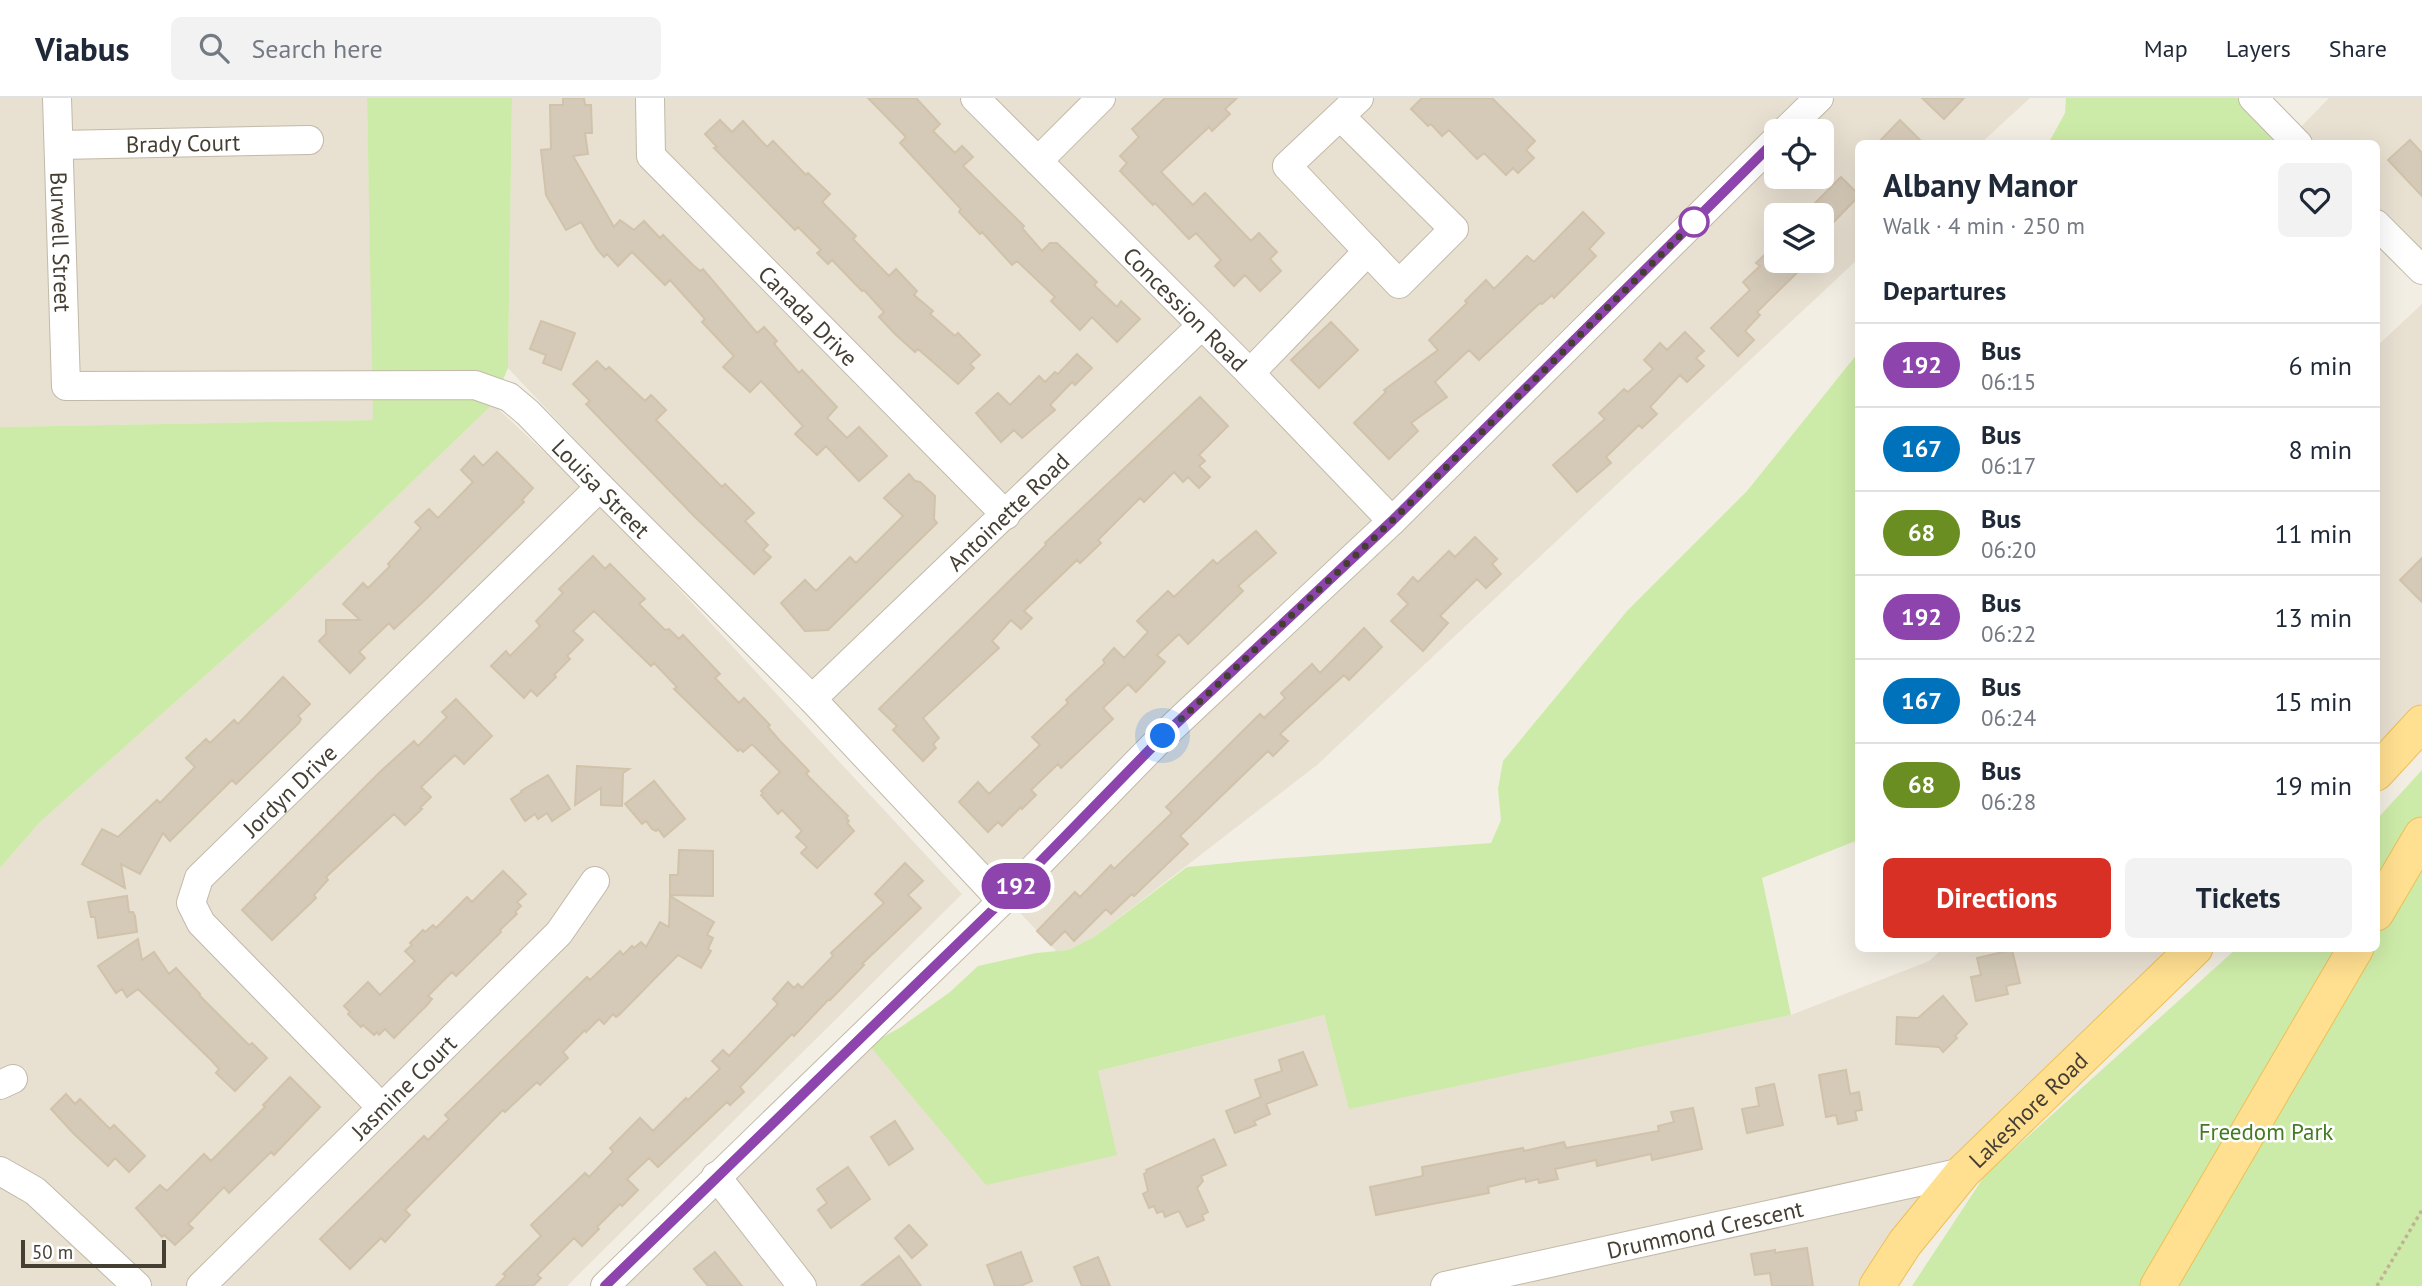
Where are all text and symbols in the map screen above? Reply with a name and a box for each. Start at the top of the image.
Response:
search box [171,17,661,80]
text: Viabus [35,27,129,70]
icon: search [195,29,233,67]
text: Search here [251,32,383,65]
text: Map [2144,33,2188,64]
text: Layers [2226,33,2291,64]
text: Share [2329,33,2387,64]
map controls [1764,119,1834,273]
button: locate [1764,119,1834,189]
street label: Brady Court [125,127,241,158]
text: Albany Manor [1883,163,2078,206]
button: heart [2278,163,2352,237]
street label: Burwell Street [45,171,78,313]
button: layers [1764,203,1834,273]
unlabelled marker [1679,207,1709,237]
text: Walk · 4 min · 250 m [1883,211,2085,240]
street label: Concession Road [1117,240,1254,377]
street label: Canada Drive [753,259,864,372]
text: Departures [1883,274,2006,307]
text: Bus [1981,334,2021,367]
text: 192 [1901,349,1942,380]
text: 6 min [2289,349,2352,382]
text: 06:15 [1981,367,2036,396]
text: Bus [1981,418,2021,451]
street label: Louisa Street [546,432,657,544]
text: 167 [1901,433,1942,464]
text: 8 min [2289,433,2352,466]
street label: Antoinette Road [940,446,1075,577]
text: 06:17 [1981,451,2036,480]
text: Bus [1981,502,2021,535]
text: 68 [1908,517,1935,548]
text: 11 min [2274,517,2352,550]
text: 06:20 [1981,535,2036,564]
text: Bus [1981,586,2021,619]
text: 192 [1901,601,1942,632]
text: 13 min [2274,601,2352,634]
text: 06:22 [1981,619,2036,648]
text: Bus [1981,670,2021,703]
text: 167 [1901,685,1942,716]
text: 15 min [2274,685,2352,718]
text: 06:24 [1981,703,2036,732]
your location [1145,718,1180,753]
street label: Jordyn Drive [235,738,342,843]
text: Bus [1981,754,2021,787]
text: 68 [1908,769,1935,800]
text: 19 min [2274,769,2352,802]
text: 06:28 [1981,787,2036,816]
button: Directions [1883,858,2111,938]
button: Tickets [2125,858,2352,938]
line badge: 192 [976,863,1056,909]
text: 192 [996,870,1036,901]
street label: Jasmine Court [344,1028,462,1146]
street label: Lakeshore Road [1962,1045,2093,1173]
park label: Freedom Park [2199,1117,2333,1146]
street label: Drummond Crescent [1604,1193,1806,1264]
scale bar [21,1237,166,1269]
text: 50 m [32,1240,73,1264]

